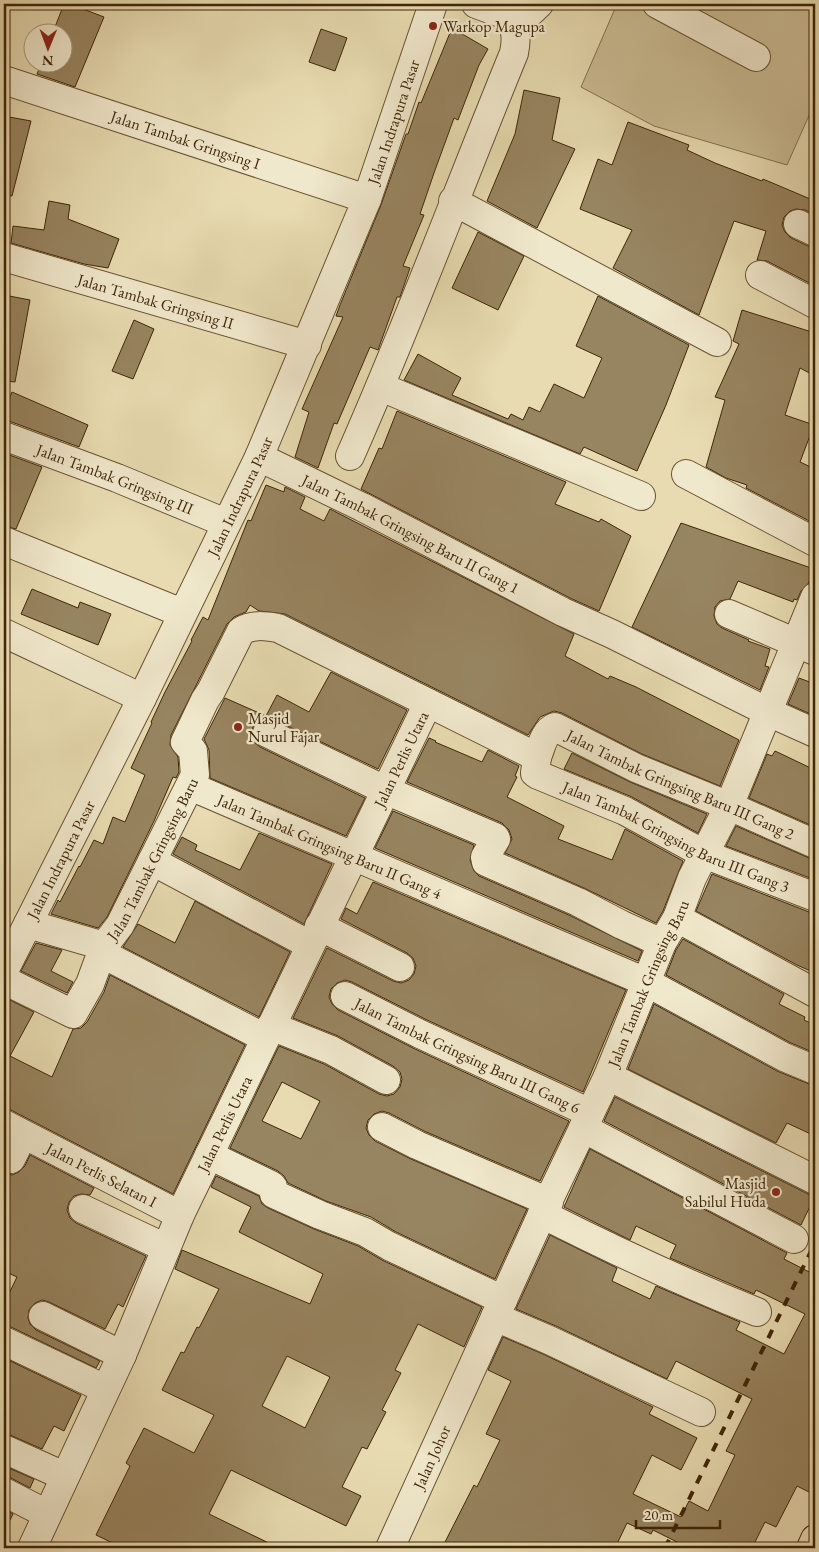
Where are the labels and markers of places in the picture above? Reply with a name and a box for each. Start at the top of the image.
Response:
place label: Warkop Magupa [443,16,546,37]
marker: Warkop Magupa [427,20,439,32]
place label: Masjid Nurul Fajar [248,708,320,747]
marker: Masjid Nurul Fajar [232,721,244,733]
place label: Masjid Sabilul Huda [685,1173,767,1212]
marker: Masjid Sabilul Huda [770,1186,782,1198]

